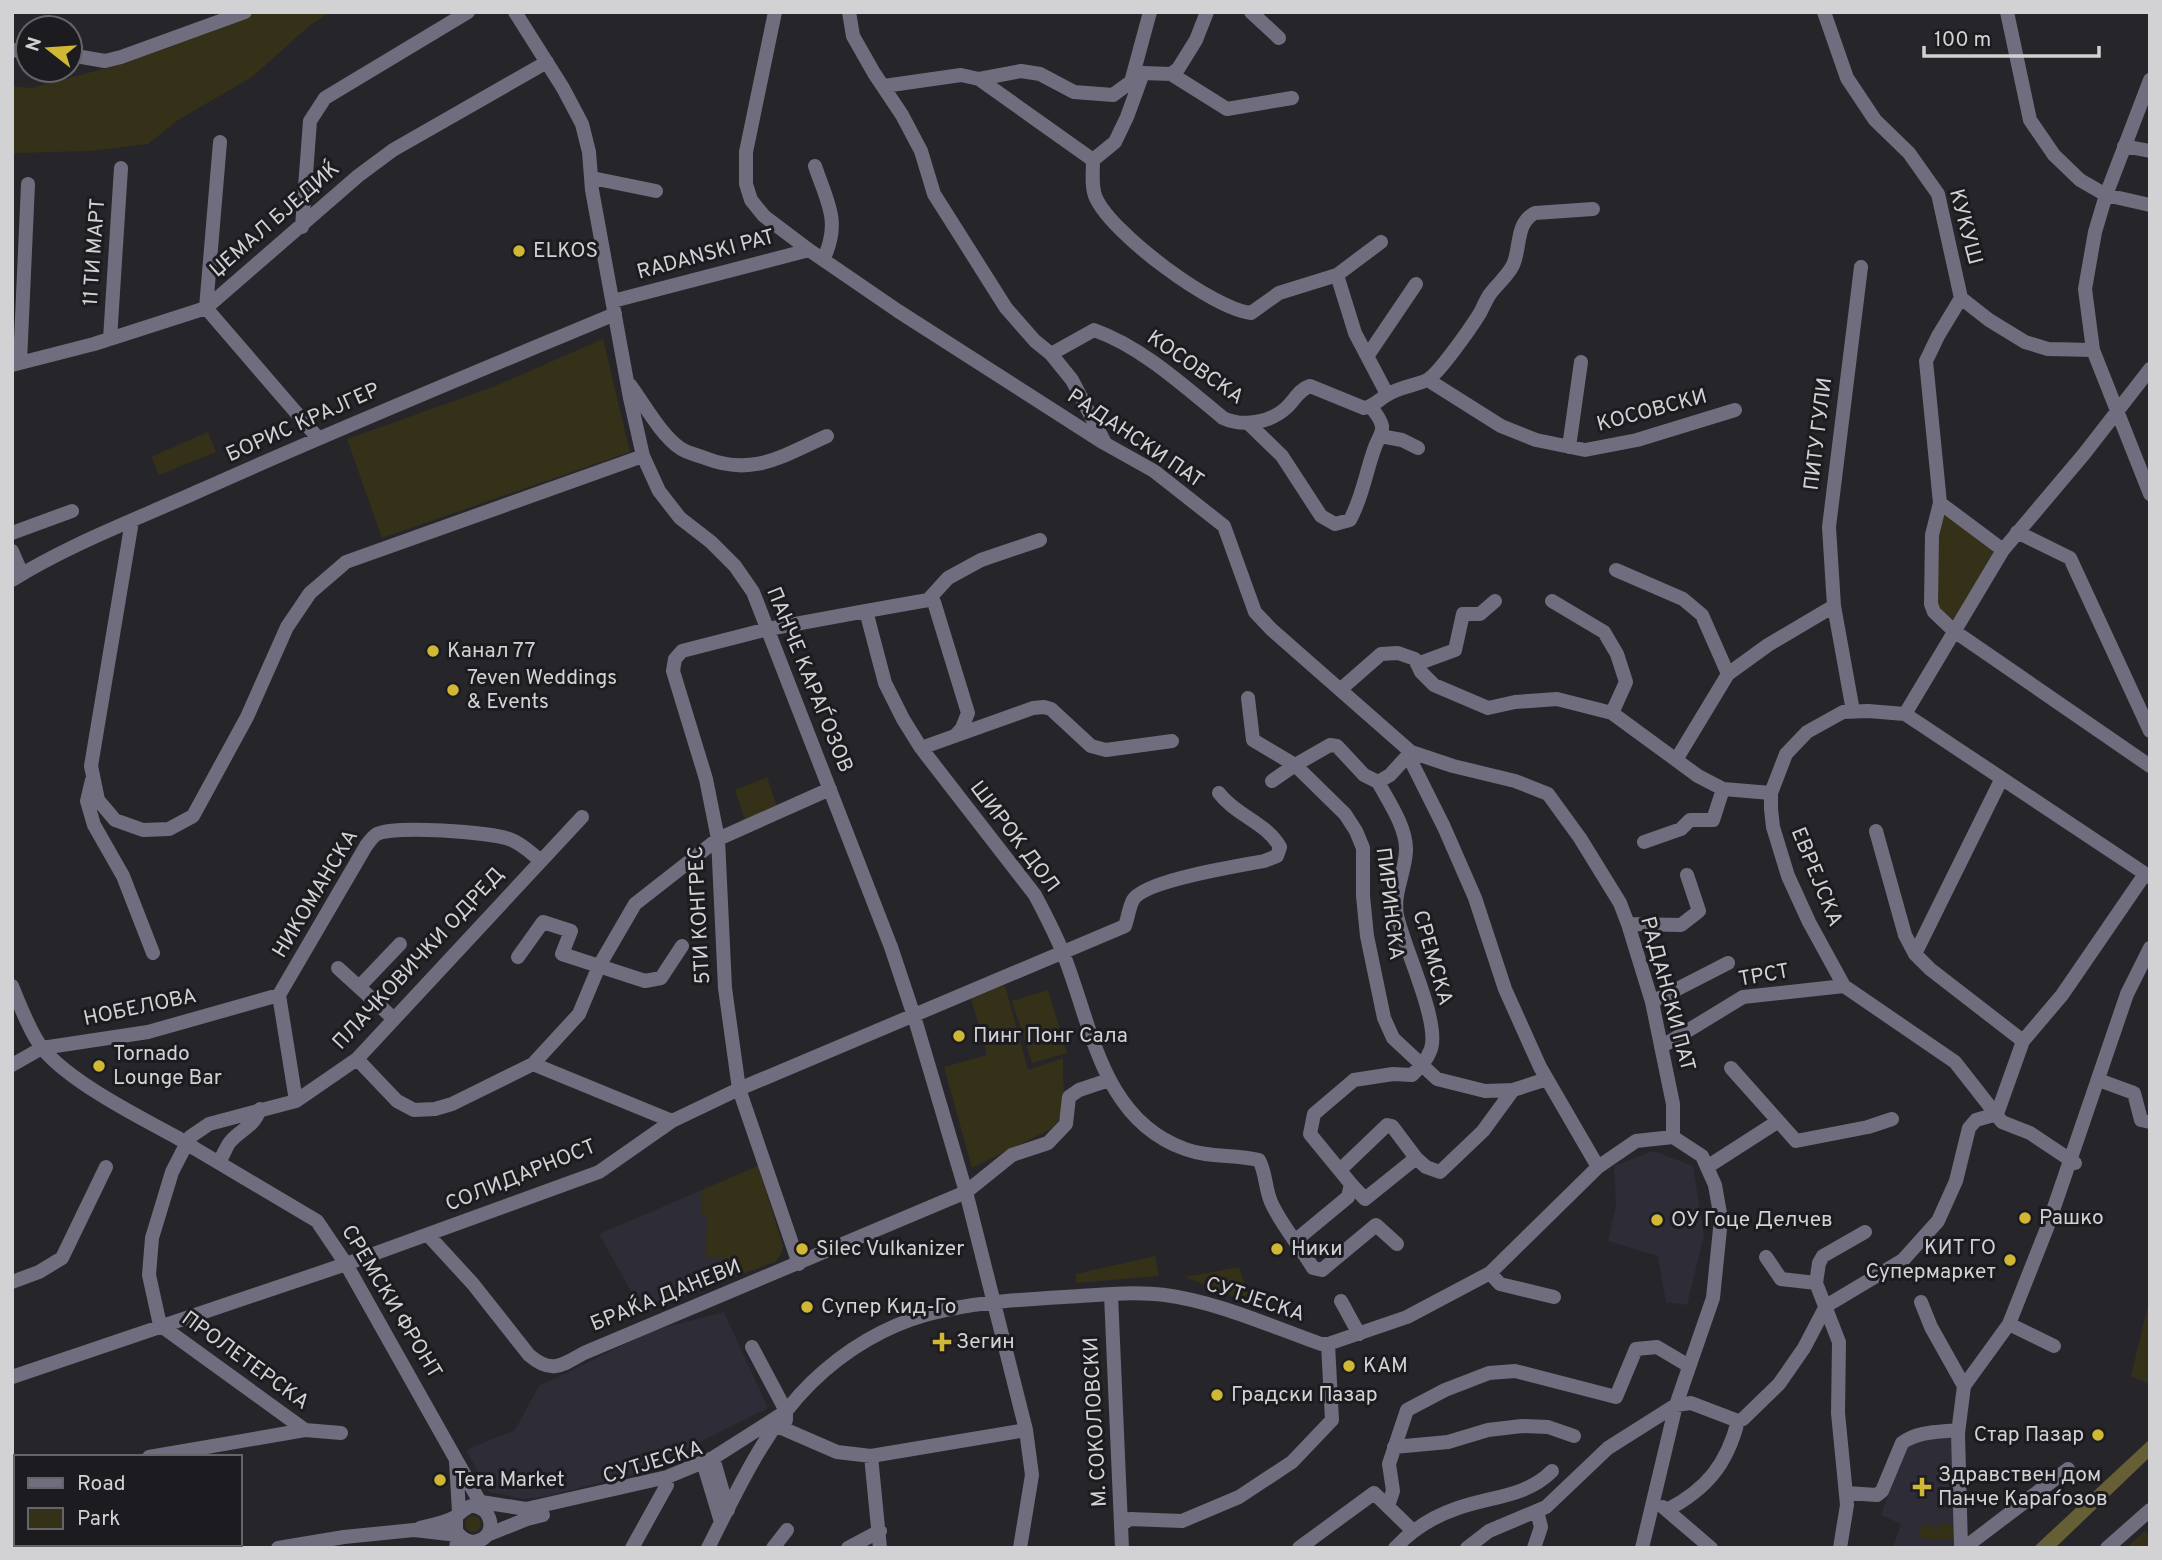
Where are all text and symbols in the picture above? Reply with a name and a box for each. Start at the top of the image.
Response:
north arrow [14,14,84,84]
scale bar [1924,14,2099,58]
text: 100 m [1934,27,1991,54]
text: N [21,35,48,55]
street label: ЏЕМАЛ БЈЕДИЌ [204,155,346,284]
street label: КУКУШ [1942,186,1988,268]
street label: 11 ТИ МАРТ [78,197,112,307]
street label: RADANSKI PAT [634,224,778,286]
place label: ELKOS [533,238,598,265]
marker: ELKOS [511,243,527,259]
street label: КОСОВСКА [1141,325,1249,411]
street label: ПИТУ ГУЛИ [1799,376,1839,492]
street label: БОРИС КРАЈГЕР [222,377,384,469]
street label: РАДАНСКИ ПАТ [1061,383,1209,495]
street label: КОСОВСКИ [1594,383,1710,439]
street label: ПАНЧЕ КАРАЃОЗОВ [759,583,860,777]
place label: Канал 77 [447,638,535,665]
marker: Канал 77 [425,643,441,659]
place label: 7even Weddings & Events [467,665,617,716]
marker: 7even Weddings & Events [445,682,461,698]
street label: ШИРОК ДОЛ [963,776,1065,898]
street label: ЕВРЕЈСКА [1784,823,1848,931]
street label: НИКОМАНСКА [267,825,365,963]
street label: 5ТИ КОНГРЕС [683,845,717,985]
street label: ПИРИНСКА [1369,846,1409,962]
street label: ПЛАЧКОВИЧКИ ОДРЕД [327,862,511,1056]
street label: СРЕМСКА [1406,907,1458,1009]
street label: РАДАНСКИ ПАТ [1633,914,1701,1074]
street label: ТРСТ [1736,958,1792,994]
street label: НОБЕЛОВА [81,983,199,1033]
place label: Пинг Понг Сала [973,1023,1128,1050]
marker: Пинг Понг Сала [951,1028,967,1044]
place label: Tornado Lounge Bar [113,1041,222,1092]
marker: Tornado Lounge Bar [91,1058,107,1074]
street label: СОЛИДАРНОСТ [442,1134,600,1218]
place label: Рашко [2039,1205,2104,1232]
place label: ОУ Гоце Делчев [1671,1207,1833,1234]
marker: Рашко [2017,1210,2033,1226]
marker: ОУ Гоце Делчев [1649,1212,1665,1228]
street label: СРЕМСКИ ФРОНТ [334,1220,448,1384]
place label: КИТ ГО Супермаркет [1865,1235,1996,1286]
place label: Silec Vulkanizer [816,1236,965,1263]
place label: Ники [1291,1236,1343,1263]
marker: Silec Vulkanizer [794,1241,810,1257]
marker: Ники [1269,1241,1285,1257]
marker: КИТ ГО Супермаркет [2002,1252,2018,1268]
street label: БРАЌА ДАНЕВИ [586,1253,745,1339]
street label: СУТЈЕСКА [1202,1271,1308,1329]
place label: Супер Кид-Го [821,1294,956,1321]
marker: Супер Кид-Го [799,1299,815,1315]
street label: ПРОЛЕТЕРСКА [176,1306,314,1416]
place label: Зегин [956,1329,1015,1356]
marker: Зегин [934,1334,950,1350]
street label: М. СОКОЛОВСКИ [1078,1336,1114,1508]
place label: КАМ [1363,1353,1408,1380]
marker: КАМ [1341,1358,1357,1374]
place label: Градски Пазар [1231,1382,1378,1409]
marker: Градски Пазар [1209,1387,1225,1403]
place label: Стар Пазар [1974,1422,2084,1449]
marker: Стар Пазар [2090,1427,2106,1443]
street label: СУТЈЕСКА [600,1435,706,1491]
legend [14,1455,242,1546]
place label: Здравствен дом Панче Караѓозов [1938,1462,2108,1513]
place label: Tera Market [454,1467,565,1494]
text: Road [77,1471,126,1498]
marker: Tera Market [432,1472,448,1488]
marker: Здравствен дом Панче Караѓозов [1912,1477,1932,1497]
text: Park [77,1506,120,1533]

